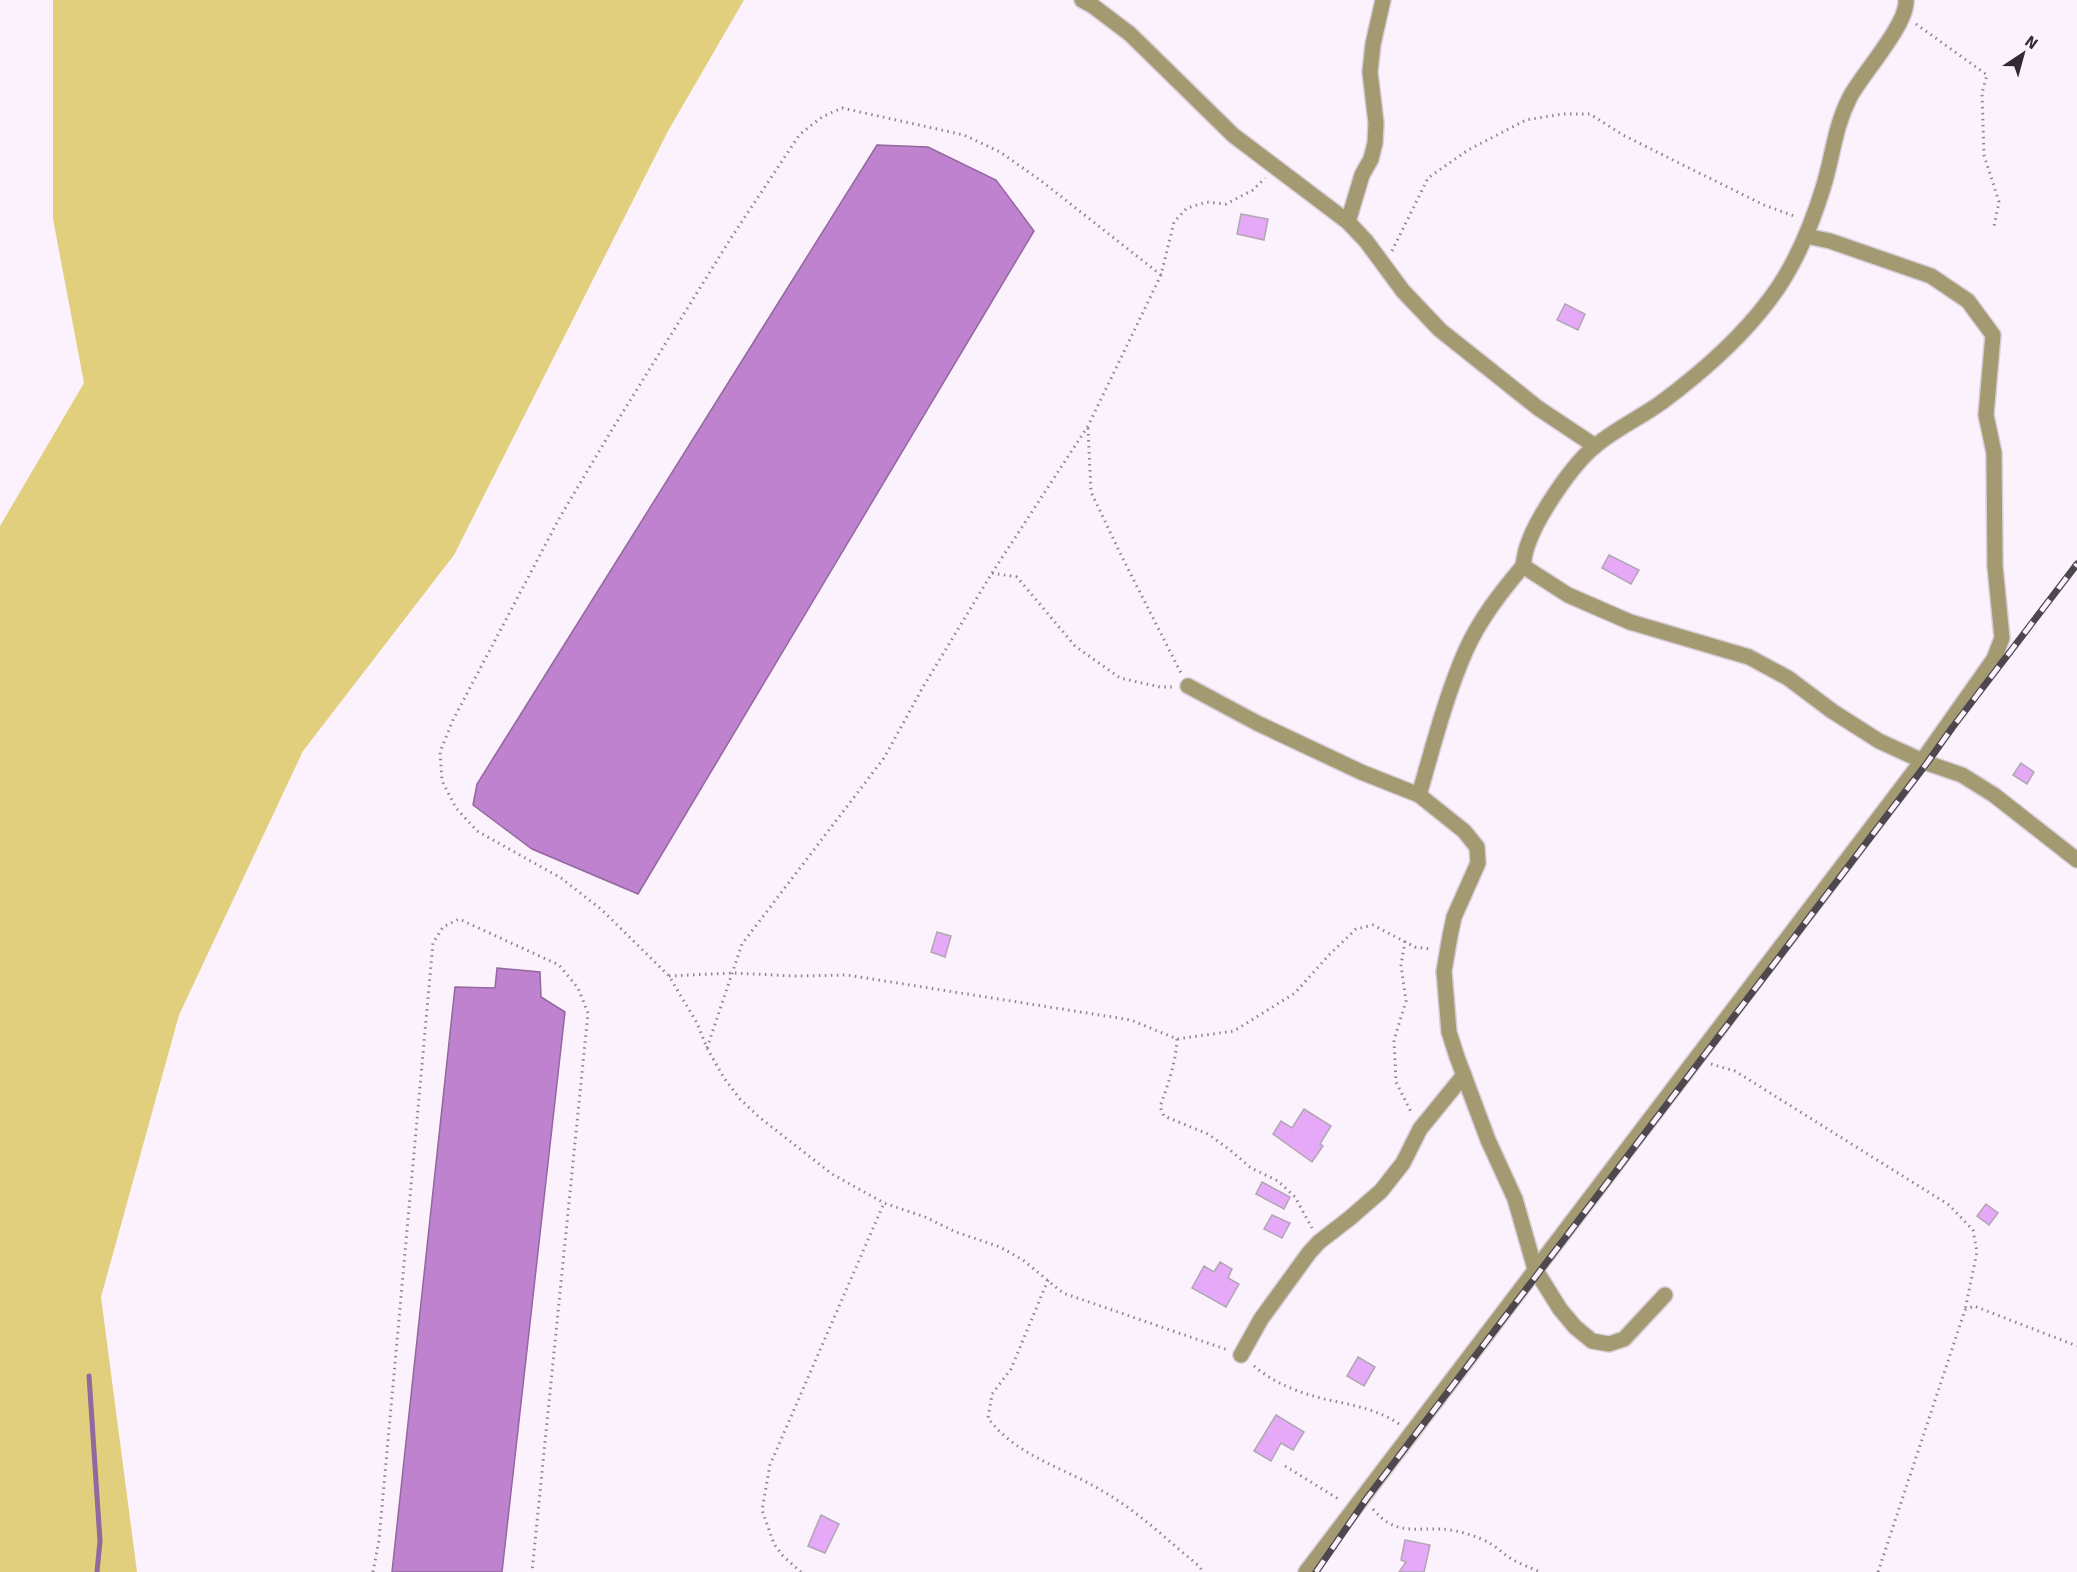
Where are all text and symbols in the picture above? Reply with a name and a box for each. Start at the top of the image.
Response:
north arrow [1993,24,2053,84]
text: N [2021,31,2042,54]

